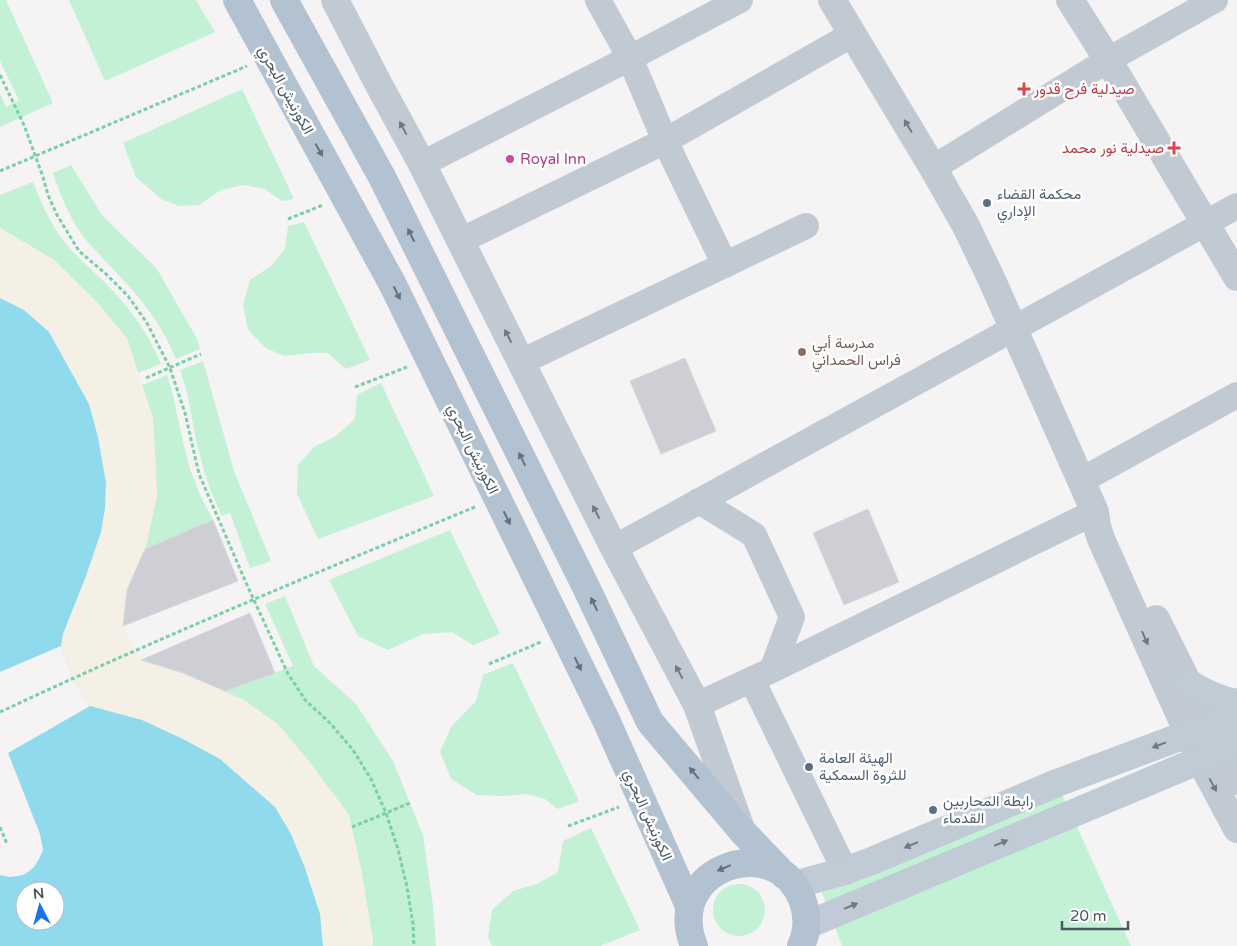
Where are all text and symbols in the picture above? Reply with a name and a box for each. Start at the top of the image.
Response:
street label: الكورنيش البحري [251,43,318,139]
place label: صيدلية فرح قدور [1033,80,1135,100]
marker: صيدلية فرح قدور [1018,83,1030,95]
one-way arrow [904,120,913,133]
one-way arrow [398,121,407,135]
place label: صيدلية نور محمد [1062,139,1164,157]
marker: صيدلية نور محمد [1168,142,1180,154]
one-way arrow [315,143,323,158]
place label: Royal Inn [520,150,586,168]
marker: Royal Inn [504,153,516,165]
place label: محكمة القضاء الإداري [997,185,1081,224]
marker: محكمة القضاء الإداري [981,197,993,209]
one-way arrow [406,228,414,242]
one-way arrow [393,286,401,300]
one-way arrow [504,328,512,343]
place label: مدرسة أبي فراس الحمداني [812,334,901,373]
marker: مدرسة أبي فراس الحمداني [796,346,808,358]
street label: الكورنيش البحري [440,401,503,499]
one-way arrow [518,452,526,466]
one-way arrow [592,505,600,519]
one-way arrow [503,511,511,525]
one-way arrow [590,597,598,611]
one-way arrow [1141,631,1149,645]
one-way arrow [574,657,582,671]
one-way arrow [675,664,683,679]
one-way arrow [1152,742,1167,749]
place label: الهيئة العامة للثروة السمكية [819,749,907,784]
marker: الهيئة العامة للثروة السمكية [803,761,815,773]
street label: الكورنيش البحري [616,767,676,865]
one-way arrow [688,767,699,780]
one-way arrow [1209,778,1218,792]
place label: رابطة المحاربين القدماء [943,792,1033,827]
marker: رابطة المحاربين القدماء [927,804,939,816]
one-way arrow [994,839,1009,847]
one-way arrow [904,841,918,849]
one-way arrow [717,865,731,873]
north arrow [15,881,65,931]
text: N [32,885,45,903]
scale bar [1062,898,1128,930]
one-way arrow [844,902,859,910]
text: 20 m [1070,907,1107,925]

